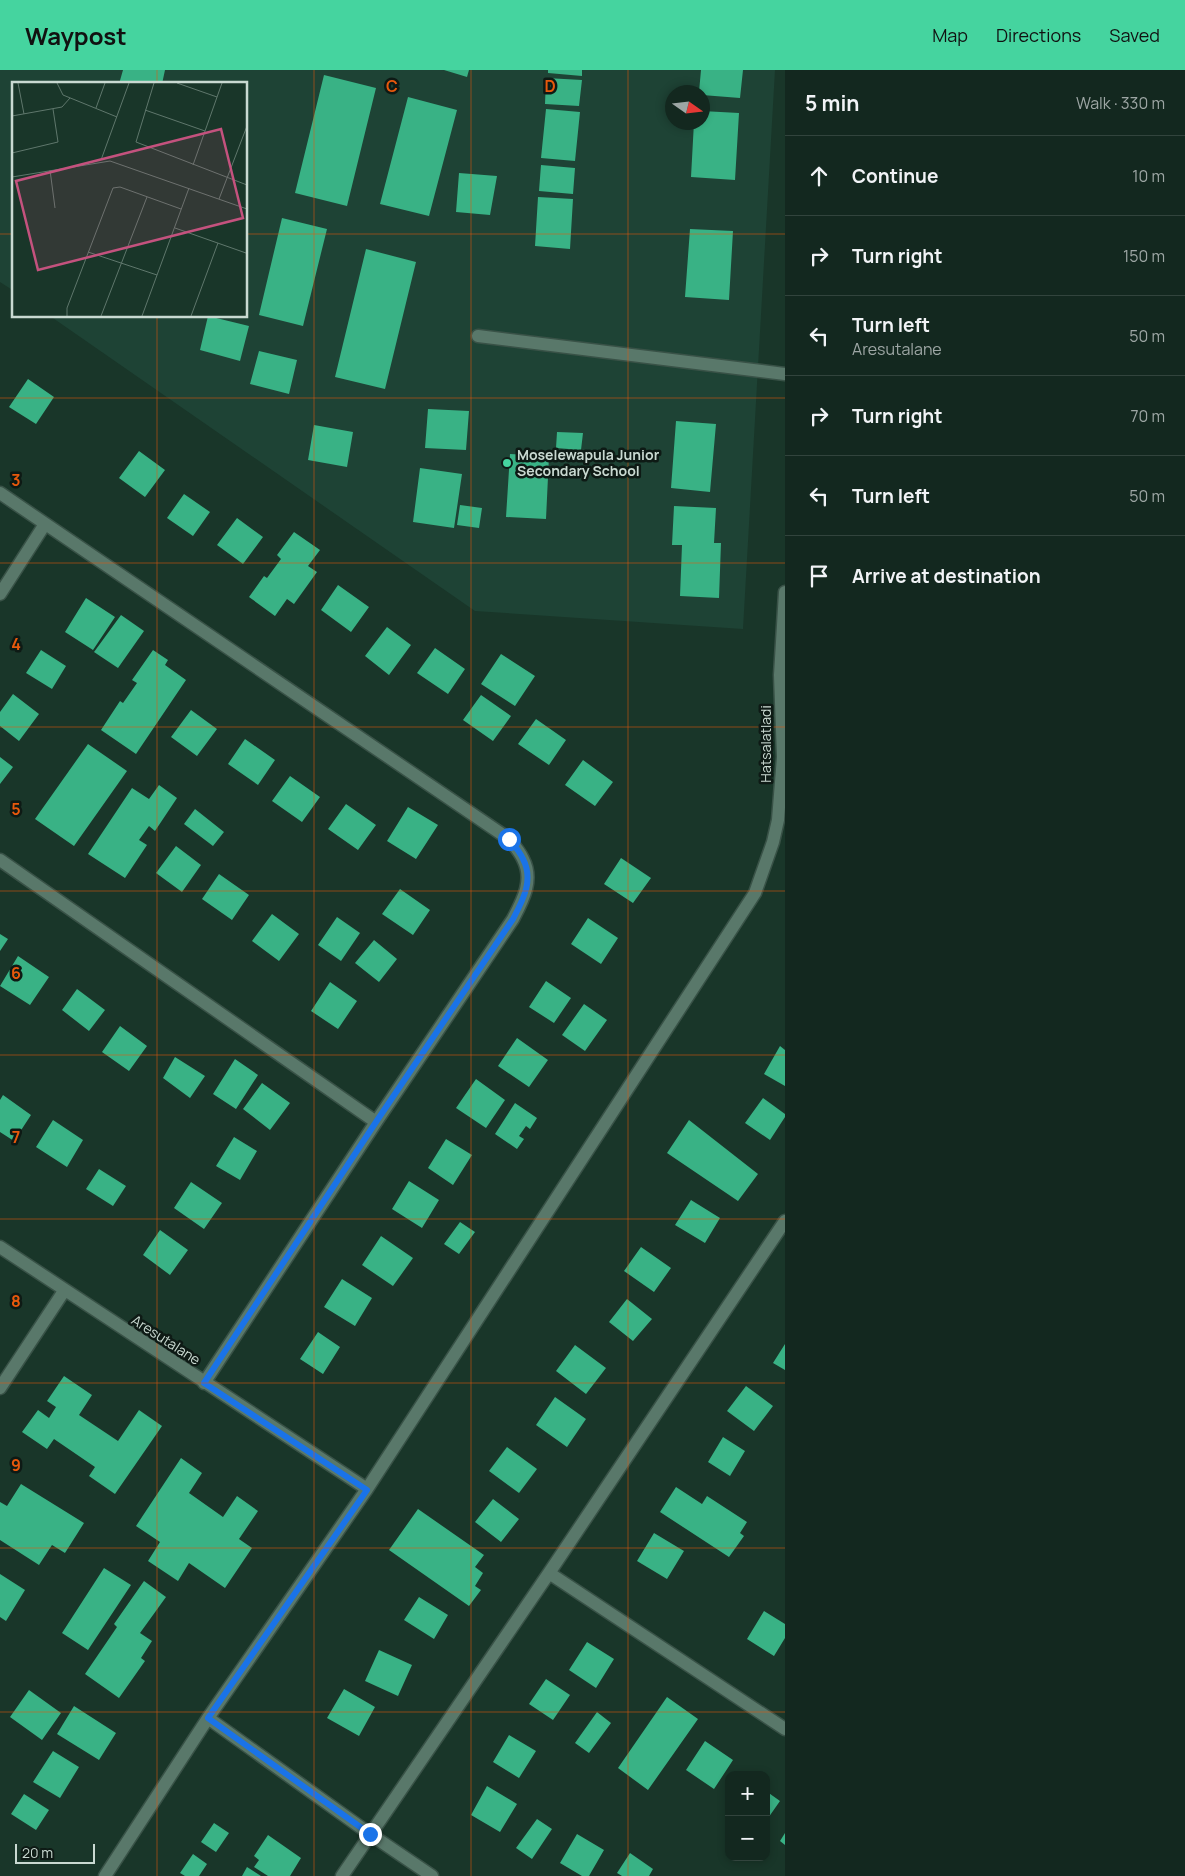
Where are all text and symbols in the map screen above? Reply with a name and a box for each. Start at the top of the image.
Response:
text: Waypost [25,19,127,52]
text: Map [932,23,968,47]
text: Directions [996,23,1081,47]
text: Saved [1109,23,1160,47]
text: C [386,75,398,97]
text: D [544,75,556,97]
inset map [12,82,248,318]
north arrow [665,85,710,130]
text: 5 min [805,89,859,117]
text: Walk · 330 m [1076,92,1165,114]
icon: ahead [805,162,833,190]
text: Continue [852,163,938,189]
text: 10 m [1132,165,1165,187]
icon: right [805,242,833,270]
text: Turn right [852,243,942,269]
text: 150 m [1123,245,1165,267]
text: Turn left [852,312,930,338]
icon: left [805,322,833,350]
text: 50 m [1129,325,1165,347]
text: Aresutalane [852,338,942,360]
icon: right [805,402,833,430]
text: Turn right [852,403,942,429]
text: 70 m [1130,405,1165,427]
place label: Moselewapula Junior Secondary School [517,445,660,480]
marker: Moselewapula Junior Secondary School [501,457,513,469]
text: 3 [11,469,21,491]
icon: left [805,482,833,510]
text: Turn left [852,483,930,509]
text: 50 m [1129,485,1165,507]
icon: arrive [805,562,833,590]
text: Arrive at destination [852,563,1041,589]
text: 4 [11,633,21,655]
street label: Hatsalatladi [756,705,775,783]
text: 5 [11,798,21,820]
route start [498,828,521,851]
text: 6 [11,962,21,984]
text: 7 [12,1126,20,1148]
text: 8 [11,1290,21,1312]
street label: Aresutalane [128,1310,204,1369]
text: 9 [11,1454,21,1476]
map controls [725,1771,770,1861]
button: + [725,1771,770,1816]
button: − [725,1816,770,1861]
route end [359,1823,382,1846]
scale bar [15,1841,95,1864]
text: 20 m [22,1843,53,1862]

